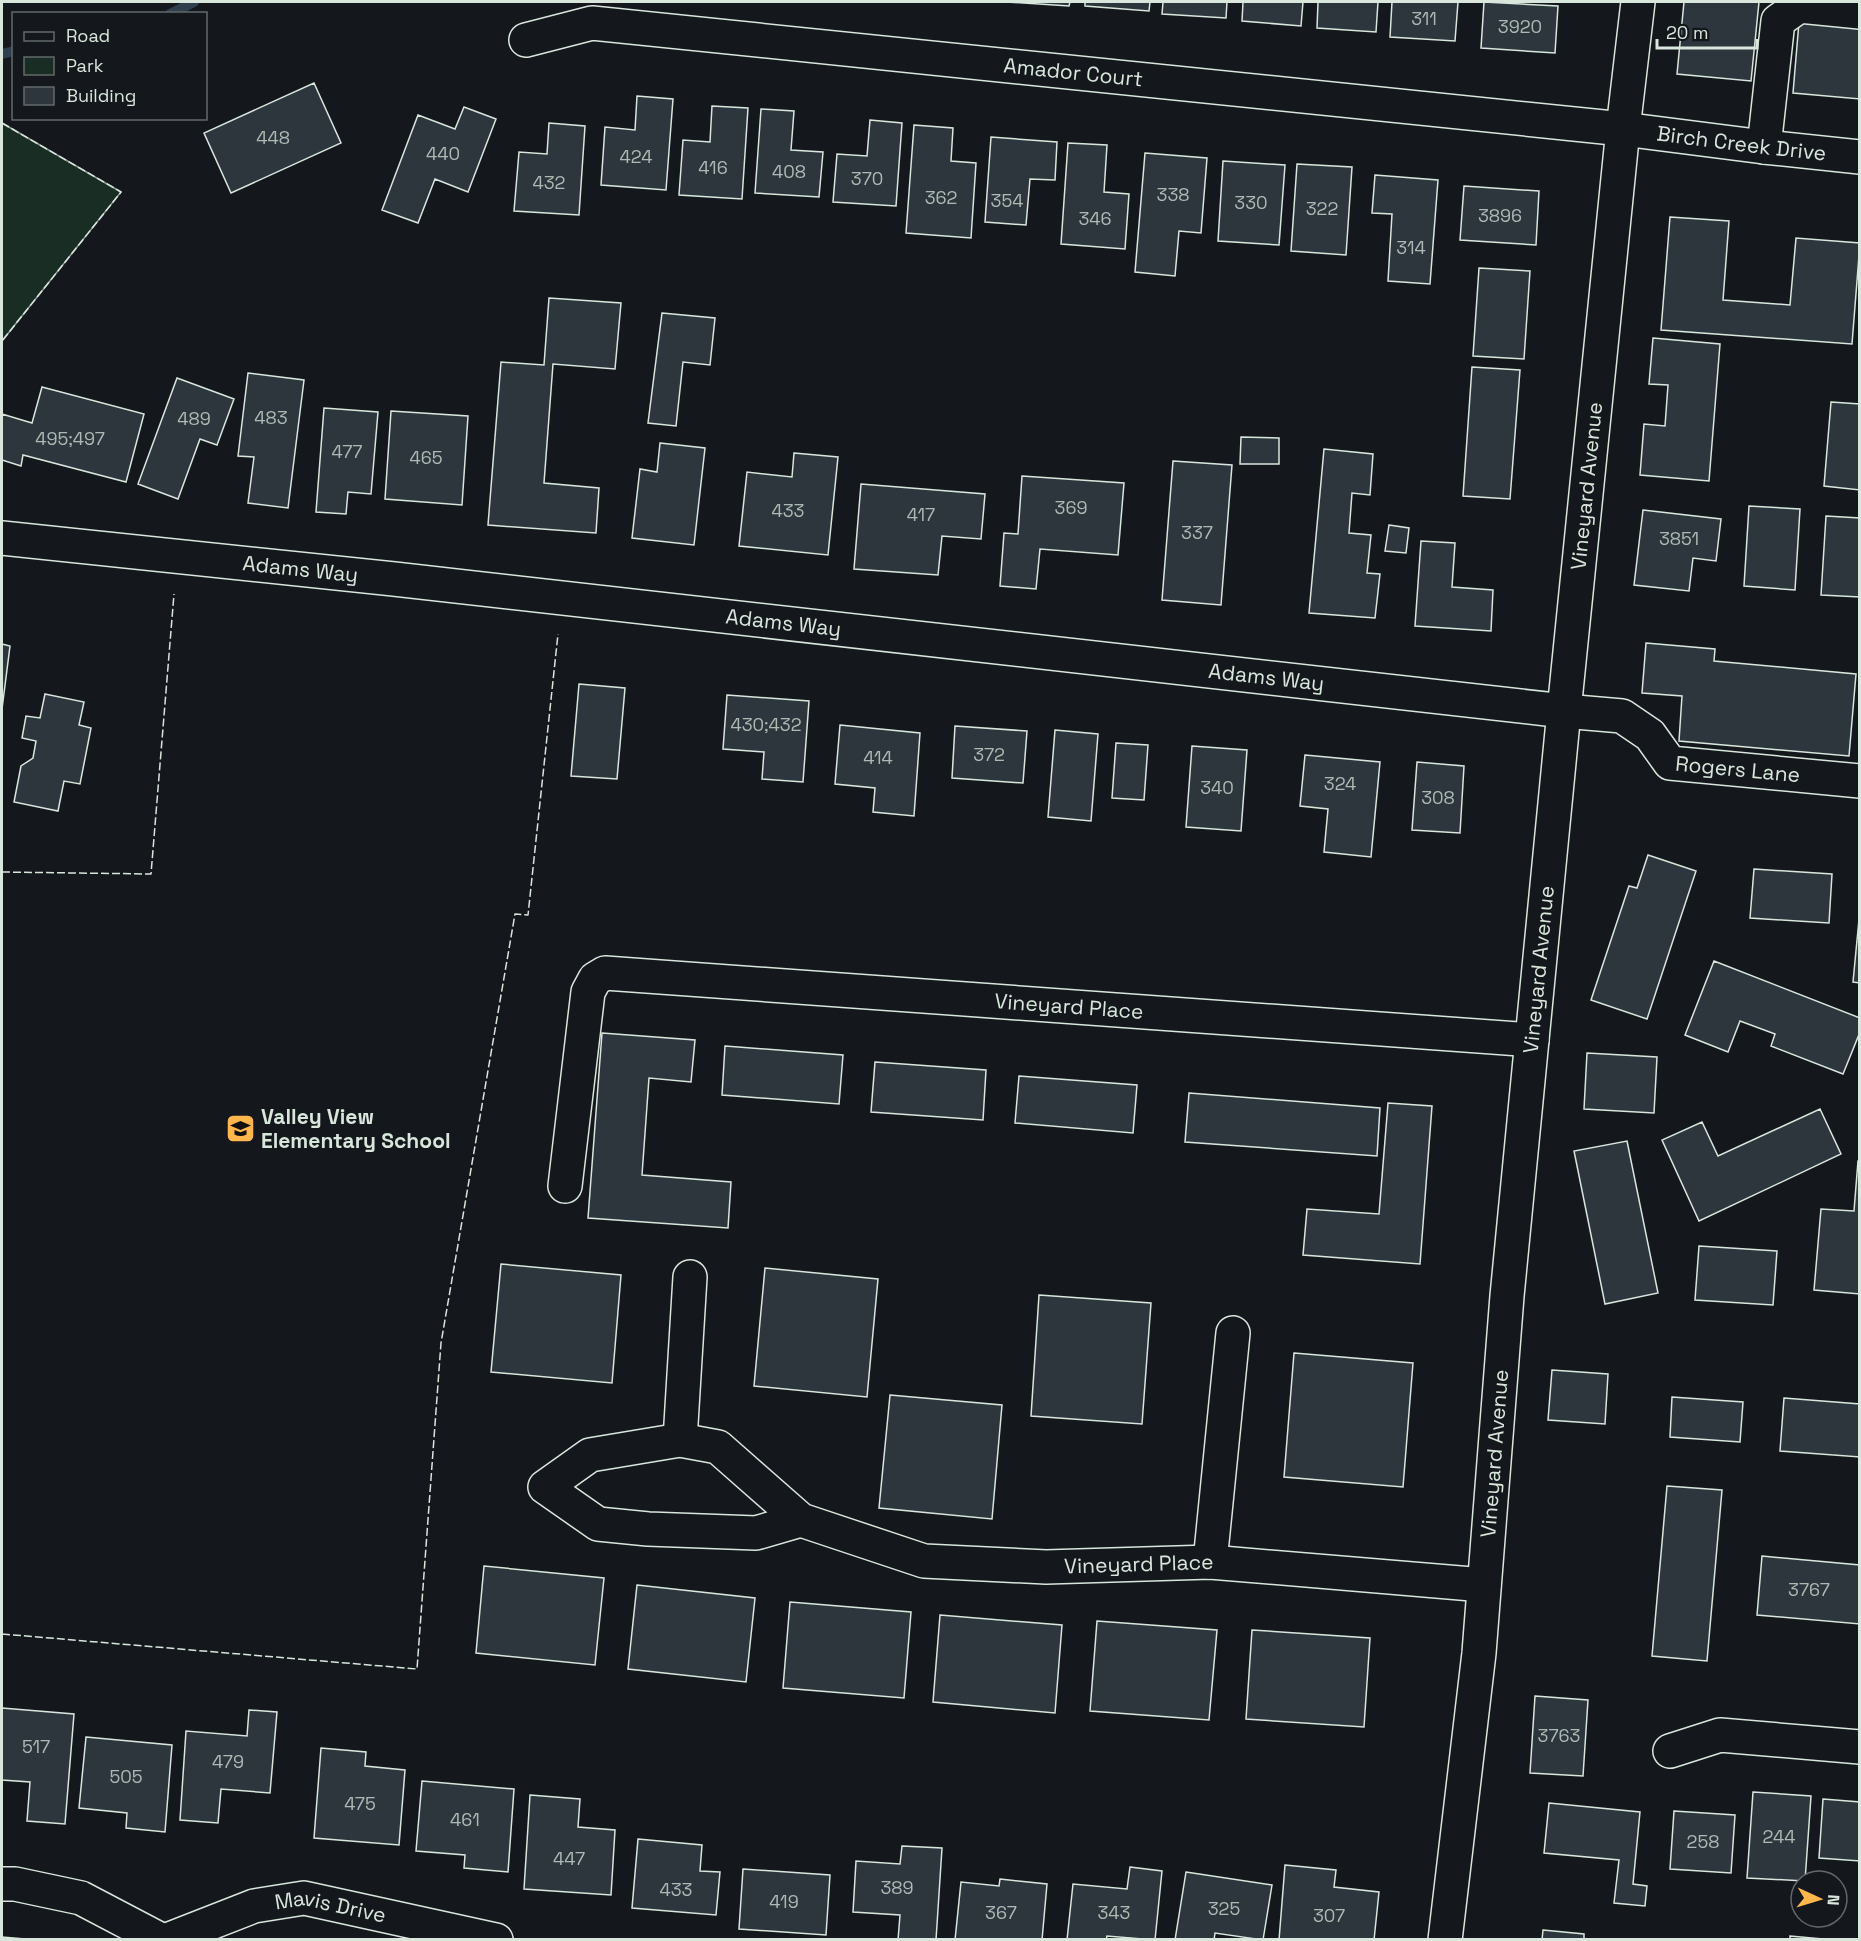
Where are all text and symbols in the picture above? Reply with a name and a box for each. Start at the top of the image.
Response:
house number: 311 [1411,7,1437,30]
legend [12,12,207,120]
scale bar [1657,12,1758,50]
house number: 3920 [1498,15,1542,38]
text: 20 m [1666,21,1709,44]
text: Road [66,24,110,47]
street label: Amador Court [1002,51,1144,93]
text: Park [66,54,104,77]
text: Building [66,84,136,107]
street label: Birch Creek Drive [1655,119,1828,166]
house number: 448 [256,126,290,149]
house number: 440 [426,142,460,165]
house number: 424 [620,145,652,168]
house number: 416 [698,156,728,179]
house number: 408 [772,160,806,183]
house number: 370 [851,167,883,190]
house number: 432 [533,171,565,194]
house number: 338 [1157,183,1189,206]
house number: 362 [925,186,957,209]
house number: 354 [991,189,1023,212]
house number: 330 [1234,191,1268,214]
house number: 322 [1306,197,1338,220]
house number: 3896 [1478,204,1522,227]
house number: 346 [1078,207,1112,230]
house number: 314 [1396,236,1426,259]
street label: Vineyard Avenue [1564,401,1608,571]
house number: 483 [254,406,288,429]
house number: 489 [177,407,211,430]
house number: 495;497 [35,427,105,450]
house number: 477 [332,440,362,463]
house number: 465 [409,446,443,469]
house number: 369 [1055,496,1087,519]
house number: 433 [772,499,805,522]
house number: 417 [907,503,935,526]
house number: 337 [1181,521,1213,544]
house number: 3851 [1659,527,1699,550]
street label: Adams Way [241,549,360,588]
street label: Adams Way [724,603,843,642]
street label: Adams Way [1207,657,1326,697]
house number: 430;432 [730,713,802,736]
house number: 372 [973,743,1005,766]
house number: 414 [863,746,893,769]
street label: Rogers Lane [1674,750,1801,788]
house number: 324 [1324,772,1356,795]
house number: 340 [1200,776,1234,799]
house number: 308 [1421,786,1455,809]
street label: Vineyard Avenue [1517,884,1560,1055]
street label: Vineyard Place [994,987,1145,1025]
place label: Valley View Elementary School [261,1103,451,1154]
school or university icon: Valley View Elementary School [224,1113,256,1145]
street label: Vineyard Avenue [1474,1368,1514,1539]
street label: Vineyard Place [1064,1548,1214,1579]
house number: 3767 [1788,1578,1830,1601]
house number: 3763 [1538,1724,1580,1747]
house number: 517 [22,1735,50,1758]
house number: 479 [212,1750,244,1773]
house number: 505 [109,1765,143,1788]
house number: 475 [344,1792,376,1815]
house number: 461 [450,1808,480,1831]
house number: 244 [1763,1825,1795,1848]
house number: 258 [1687,1830,1719,1853]
house number: 447 [553,1847,585,1870]
north arrow [1789,1869,1849,1929]
house number: 389 [880,1876,914,1899]
house number: 433 [660,1878,693,1901]
street label: Mavis Drive [273,1884,389,1929]
house number: 419 [769,1890,799,1913]
text: N [1823,1894,1844,1906]
house number: 325 [1208,1897,1240,1920]
house number: 367 [985,1901,1017,1924]
house number: 343 [1098,1901,1131,1924]
house number: 307 [1313,1904,1345,1927]

